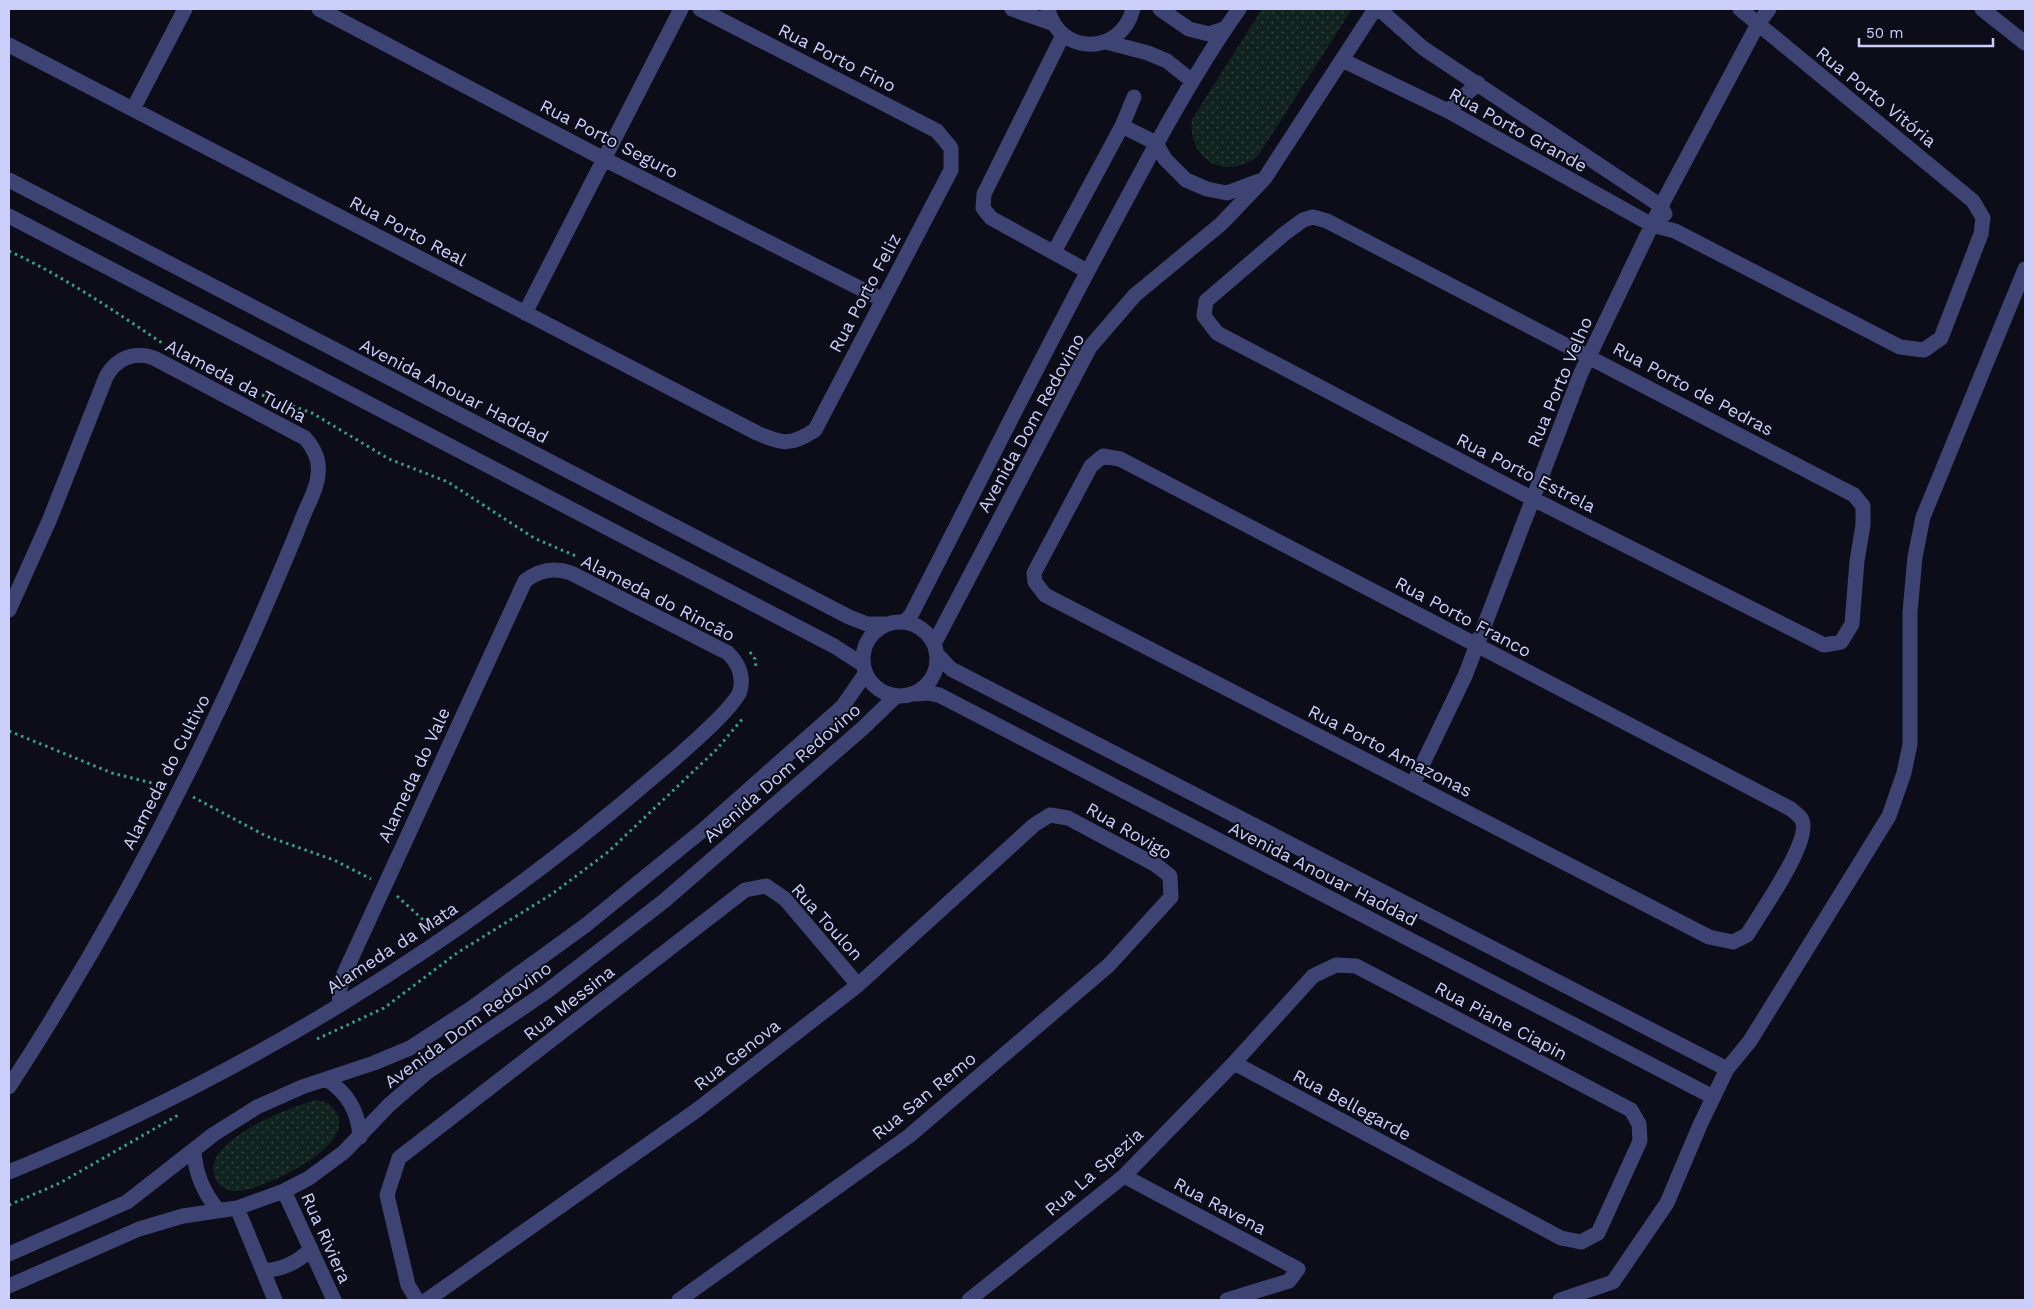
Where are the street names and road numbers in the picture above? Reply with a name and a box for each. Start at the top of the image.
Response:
street label: Rua Porto Fino [775,19,900,96]
street label: Rua Porto Vitória [1812,42,1941,151]
street label: Rua Porto Grande [1445,83,1591,176]
street label: Rua Porto Seguro [537,95,682,182]
street label: Rua Porto Real [346,191,471,270]
street label: Rua Porto Feliz [824,230,905,356]
street label: Rua Porto Velho [1523,313,1597,450]
street label: Avenida Dom Redovino [973,330,1089,516]
street label: Avenida Anouar Haddad [356,334,552,447]
street label: Alameda da Tulha [162,335,310,427]
street label: Rua Porto de Pedras [1609,337,1777,440]
street label: Rua Porto Estrela [1453,428,1599,517]
street label: Alameda do Rincão [578,550,738,645]
street label: Rua Porto Franco [1392,572,1535,661]
street label: Alameda do Cultivo [117,691,214,853]
street label: Avenida Dom Redovino [699,699,865,847]
street label: Rua Porto Amazonas [1305,700,1476,801]
street label: Alameda do Vale [373,704,454,846]
street label: Rua Rovigo [1083,798,1176,864]
street label: Avenida Anouar Haddad [1225,817,1421,930]
street label: Rua Toulon [787,879,867,965]
street label: Alameda da Mata [322,897,461,998]
street label: Avenida Dom Redovino [380,957,555,1092]
street label: Rua Messina [519,961,618,1045]
street label: Rua Piane Ciapin [1431,977,1571,1064]
street label: Rua Genova [689,1014,784,1095]
street label: Rua San Remo [867,1047,980,1144]
street label: Rua Bellegarde [1290,1065,1415,1145]
street label: Rua La Spezia [1040,1123,1147,1220]
street label: Rua Ravena [1170,1172,1270,1239]
street label: Rua Riviera [297,1189,356,1287]

